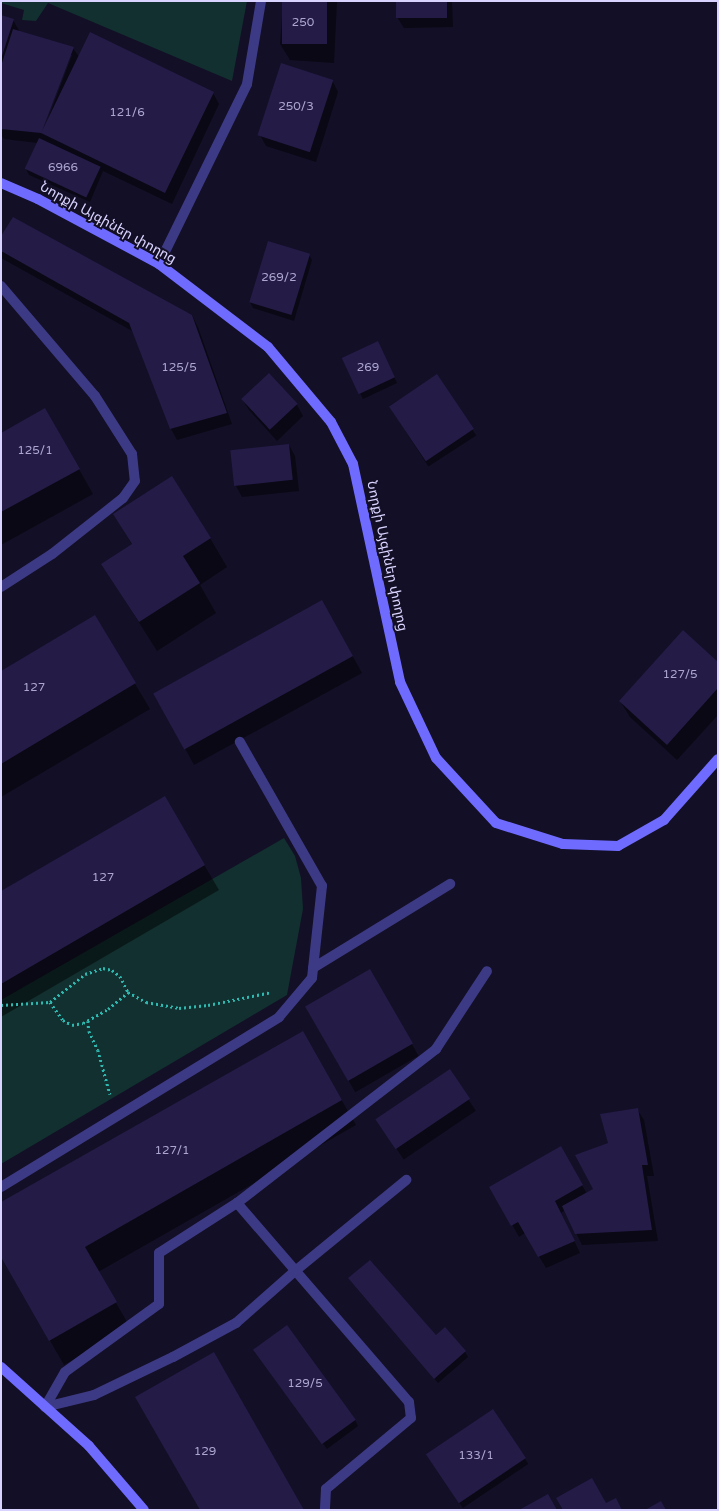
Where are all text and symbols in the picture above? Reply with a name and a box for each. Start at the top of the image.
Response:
house number: 250 [292,16,314,30]
house number: 250/3 [278,100,314,114]
house number: 121/6 [109,106,145,120]
house number: 6966 [48,161,78,175]
street label: Նորքի Այգիներ փողոց [37,178,179,268]
house number: 269/2 [261,271,297,285]
house number: 125/5 [161,361,197,375]
house number: 269 [357,361,379,375]
house number: 125/1 [17,444,53,458]
street label: Նորքի Այգիներ փողոց [363,479,411,633]
house number: 127/5 [662,668,698,682]
house number: 127 [23,681,45,695]
house number: 127 [92,871,114,885]
house number: 127/1 [154,1144,190,1158]
house number: 129/5 [287,1377,323,1391]
house number: 129 [194,1445,216,1459]
house number: 133/1 [458,1449,494,1463]

